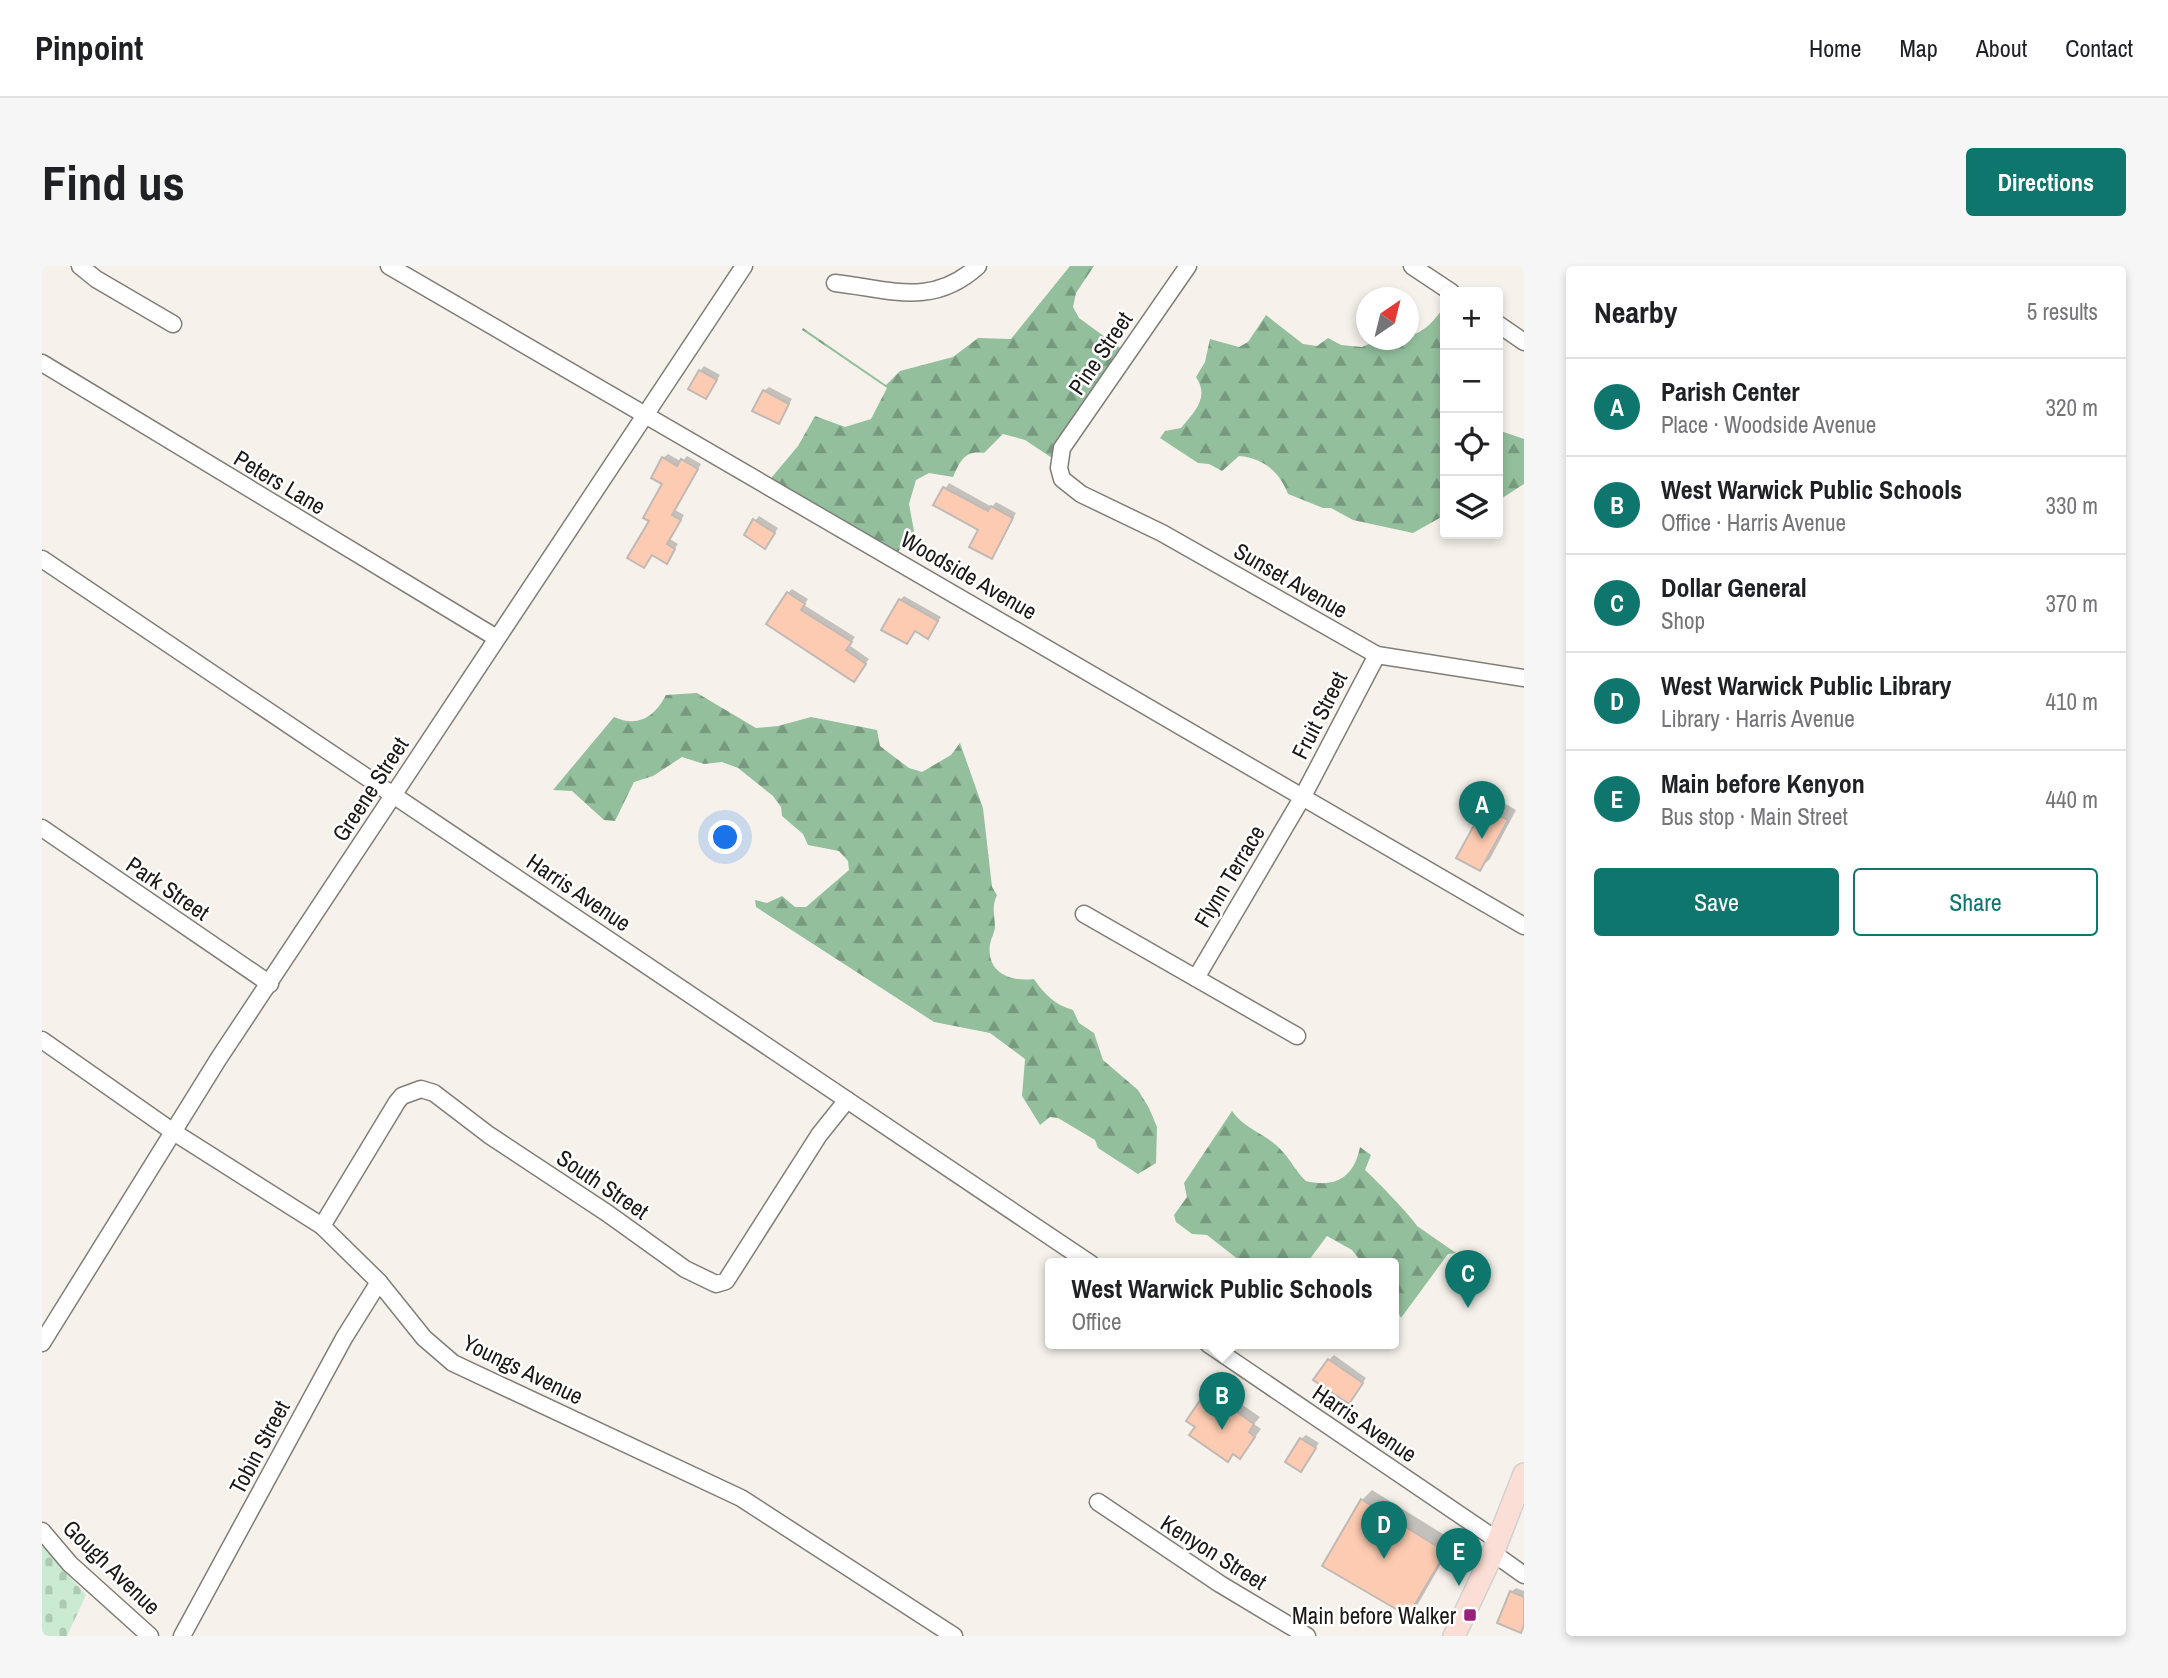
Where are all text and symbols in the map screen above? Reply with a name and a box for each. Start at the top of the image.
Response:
text: Pinpoint [35,26,143,70]
text: Home [1809,32,1861,64]
text: Map [1899,32,1938,64]
text: About [1976,32,2027,64]
text: Contact [2065,32,2133,64]
button: Directions [1966,148,2126,216]
text: Find us [42,149,185,215]
north arrow [1356,287,1419,350]
map controls [1440,287,1503,539]
button: + [1440,287,1503,350]
text: Nearby [1594,292,1677,332]
text: 5 results [2027,296,2098,327]
street label: Pine Street [1061,305,1139,401]
button: − [1440,350,1503,413]
text: Parish Center [1661,374,1800,409]
text: A [1610,392,1624,423]
text: 320 m [2046,392,2098,423]
text: Place · Woodside Avenue [1661,409,1876,440]
button: locate [1440,413,1503,476]
street label: Peters Lane [228,443,332,521]
text: West Warwick Public Schools [1661,472,1962,507]
button: layers [1440,476,1503,539]
text: B [1610,490,1624,521]
text: 330 m [2046,490,2098,521]
text: Office · Harris Avenue [1661,507,1846,538]
street label: Woodside Avenue [895,523,1043,627]
street label: Sunset Avenue [1228,535,1354,625]
text: Dollar General [1661,570,1807,605]
text: C [1610,588,1624,619]
text: 370 m [2046,588,2098,619]
text: Shop [1661,605,1705,636]
street label: Fruit Street [1284,666,1354,764]
text: West Warwick Public Library [1661,668,1951,703]
text: D [1610,686,1624,717]
text: 410 m [2046,686,2098,717]
text: Library · Harris Avenue [1661,703,1855,734]
street label: Greene Street [325,731,415,847]
text: Main before Kenyon [1661,766,1865,801]
pin: A [1459,781,1505,839]
text: E [1611,784,1623,815]
text: 440 m [2046,784,2098,815]
text: Bus stop · Main Street [1661,801,1848,832]
street label: Flynn Terrace [1186,819,1272,933]
your location [708,820,742,854]
street label: Harris Avenue [521,846,637,938]
street label: Park Street [120,849,216,927]
button: Save [1594,868,1839,936]
button: Share [1853,868,2098,936]
street label: South Street [551,1142,655,1226]
pin: C [1445,1250,1491,1308]
popup [1045,1258,1399,1349]
text: West Warwick Public Schools [1071,1271,1373,1306]
text: Office [1071,1306,1122,1337]
street label: Youngs Avenue [458,1327,588,1411]
pin: B [1199,1372,1245,1430]
street label: Harris Avenue [1307,1377,1423,1469]
street label: Tobin Street [221,1395,297,1499]
pin: D [1361,1501,1407,1559]
street label: Kenyon Street [1155,1507,1273,1597]
street label: Gough Avenue [56,1513,168,1621]
pin: E [1436,1528,1482,1586]
place label: Main before Walker [1292,1600,1457,1631]
marker: Main before Walker [1462,1607,1478,1623]

